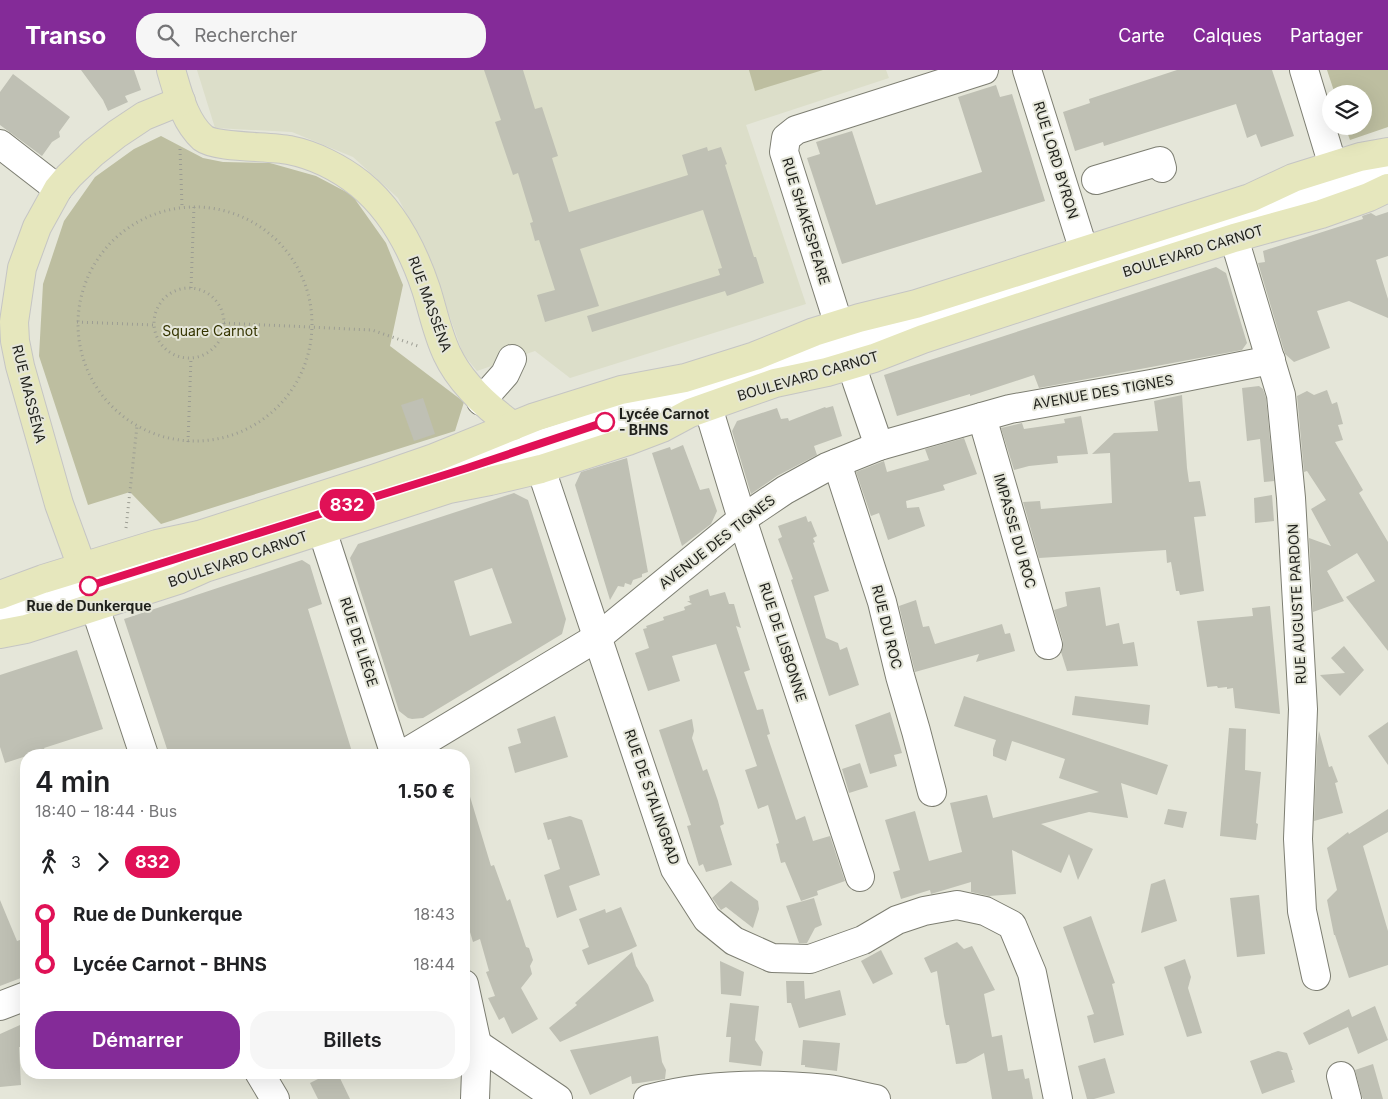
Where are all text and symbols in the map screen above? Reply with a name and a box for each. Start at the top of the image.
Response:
search box [136,13,486,58]
text: Transo [25,21,106,50]
icon: search [154,21,182,49]
text: Rechercher [194,24,298,47]
text: Carte [1118,25,1165,46]
text: Calques [1193,25,1262,46]
text: Partager [1290,25,1363,46]
map controls [1322,85,1372,135]
button: layers [1322,85,1372,135]
street label: RUE LORD BYRON [1031,99,1082,221]
street label: RUE SHAKESPEARE [779,155,834,286]
street label: BOULEVARD CARNOT [1120,221,1265,280]
street label: RUE MASSÉNA [405,254,456,354]
park label: Square Carnot [162,322,258,339]
street label: RUE MASSÉNA [9,343,50,445]
street label: BOULEVARD CARNOT [735,347,881,404]
street label: AVENUE DES TIGNES [1031,371,1175,412]
place label: Lycée Carnot - BHNS [619,405,709,438]
marker: Lycée Carnot - BHNS [595,412,615,432]
street label: IMPASSE DU ROC [991,471,1040,590]
line badge: 832 [318,489,376,521]
street label: AVENUE DES TIGNES [655,491,778,592]
text: 832 [330,494,364,515]
street label: RUE AUGUSTE PARDON [1284,523,1309,685]
street label: BOULEVARD CARNOT [166,527,310,590]
marker: Rue de Dunkerque [79,576,99,596]
street label: RUE DE LISBONNE [756,580,811,704]
street label: RUE DU ROC [869,583,906,671]
street label: RUE DE LIÈGE [337,595,382,689]
place label: Rue de Dunkerque [27,597,151,614]
street label: RUE DE STALINGRAD [621,727,684,867]
text: 4 min [35,765,110,799]
text: 1.50 € [398,780,455,803]
text: 18:40 – 18:44 · Bus [35,801,177,821]
icon: walk [35,848,63,876]
icon: forward [89,848,117,876]
text: 832 [135,851,170,872]
text: 3 [71,852,81,872]
text: Rue de Dunkerque [73,903,243,926]
text: 18:43 [414,904,455,924]
text: Lycée Carnot - BHNS [73,953,267,976]
text: 18:44 [413,954,455,974]
button: Démarrer [35,1011,240,1069]
button: Billets [250,1011,455,1069]

